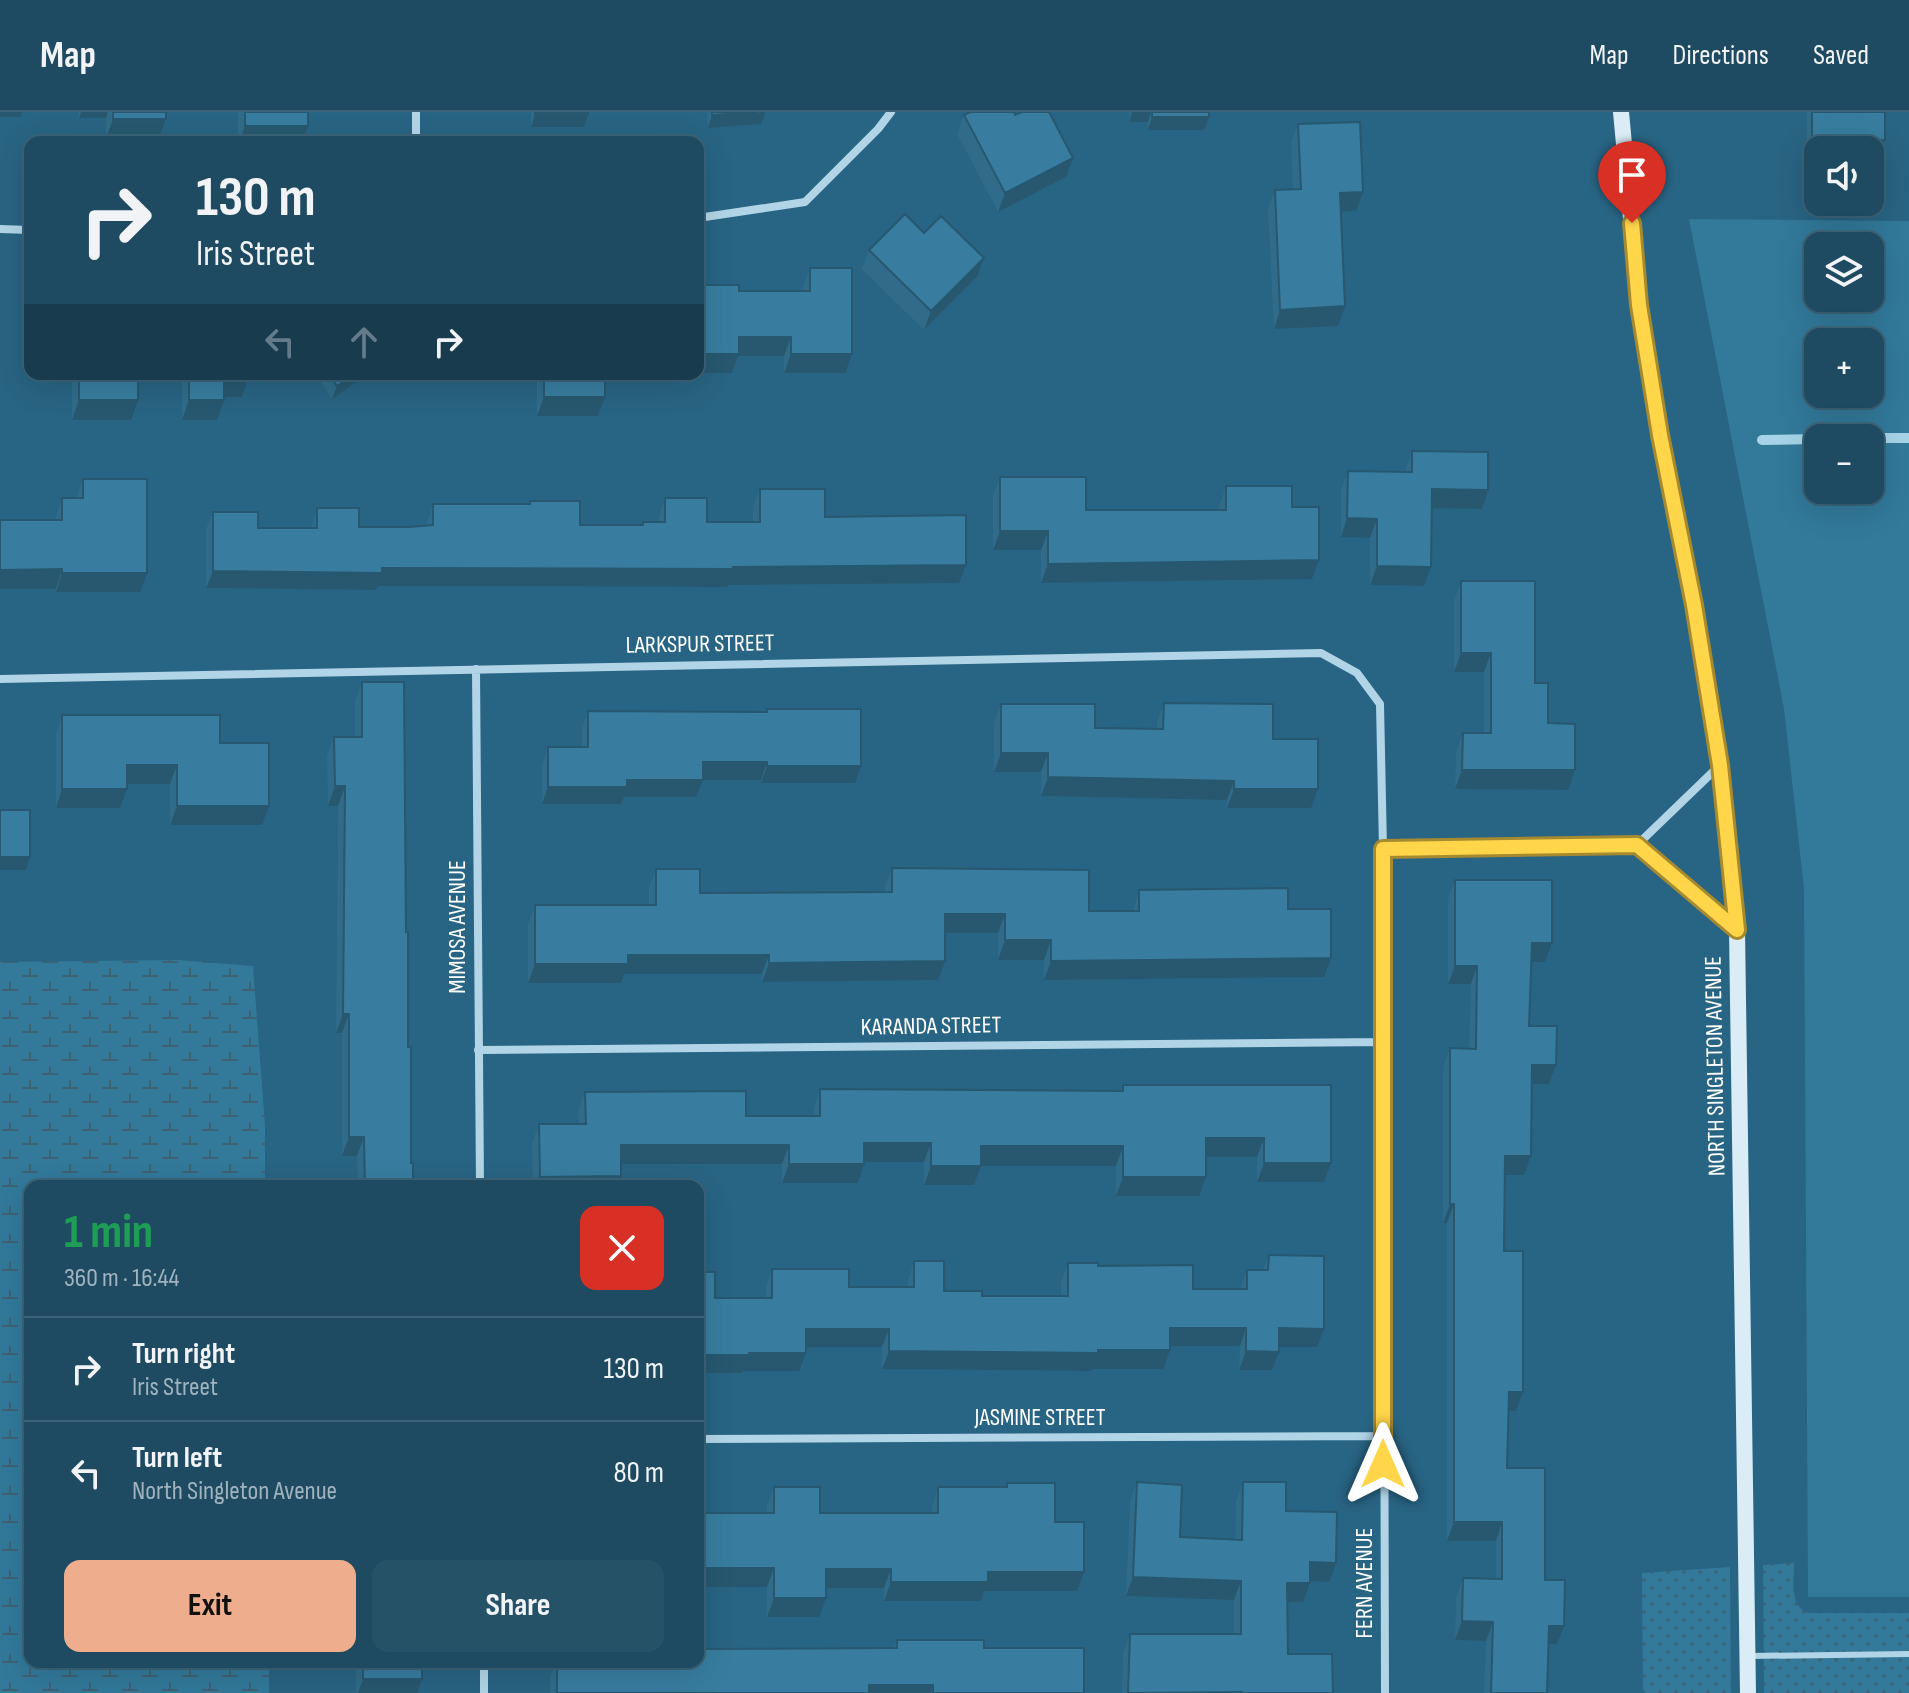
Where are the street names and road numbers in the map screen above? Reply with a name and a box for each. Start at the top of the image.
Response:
street label: LARKSPUR STREET [625,628,775,660]
street label: MIMOSA AVENUE [443,860,472,994]
street label: NORTH SINGLETON AVENUE [1699,956,1731,1176]
street label: KARANDA STREET [860,1010,1002,1042]
street label: JASMINE STREET [974,1403,1106,1432]
street label: FERN AVENUE [1350,1528,1379,1638]

